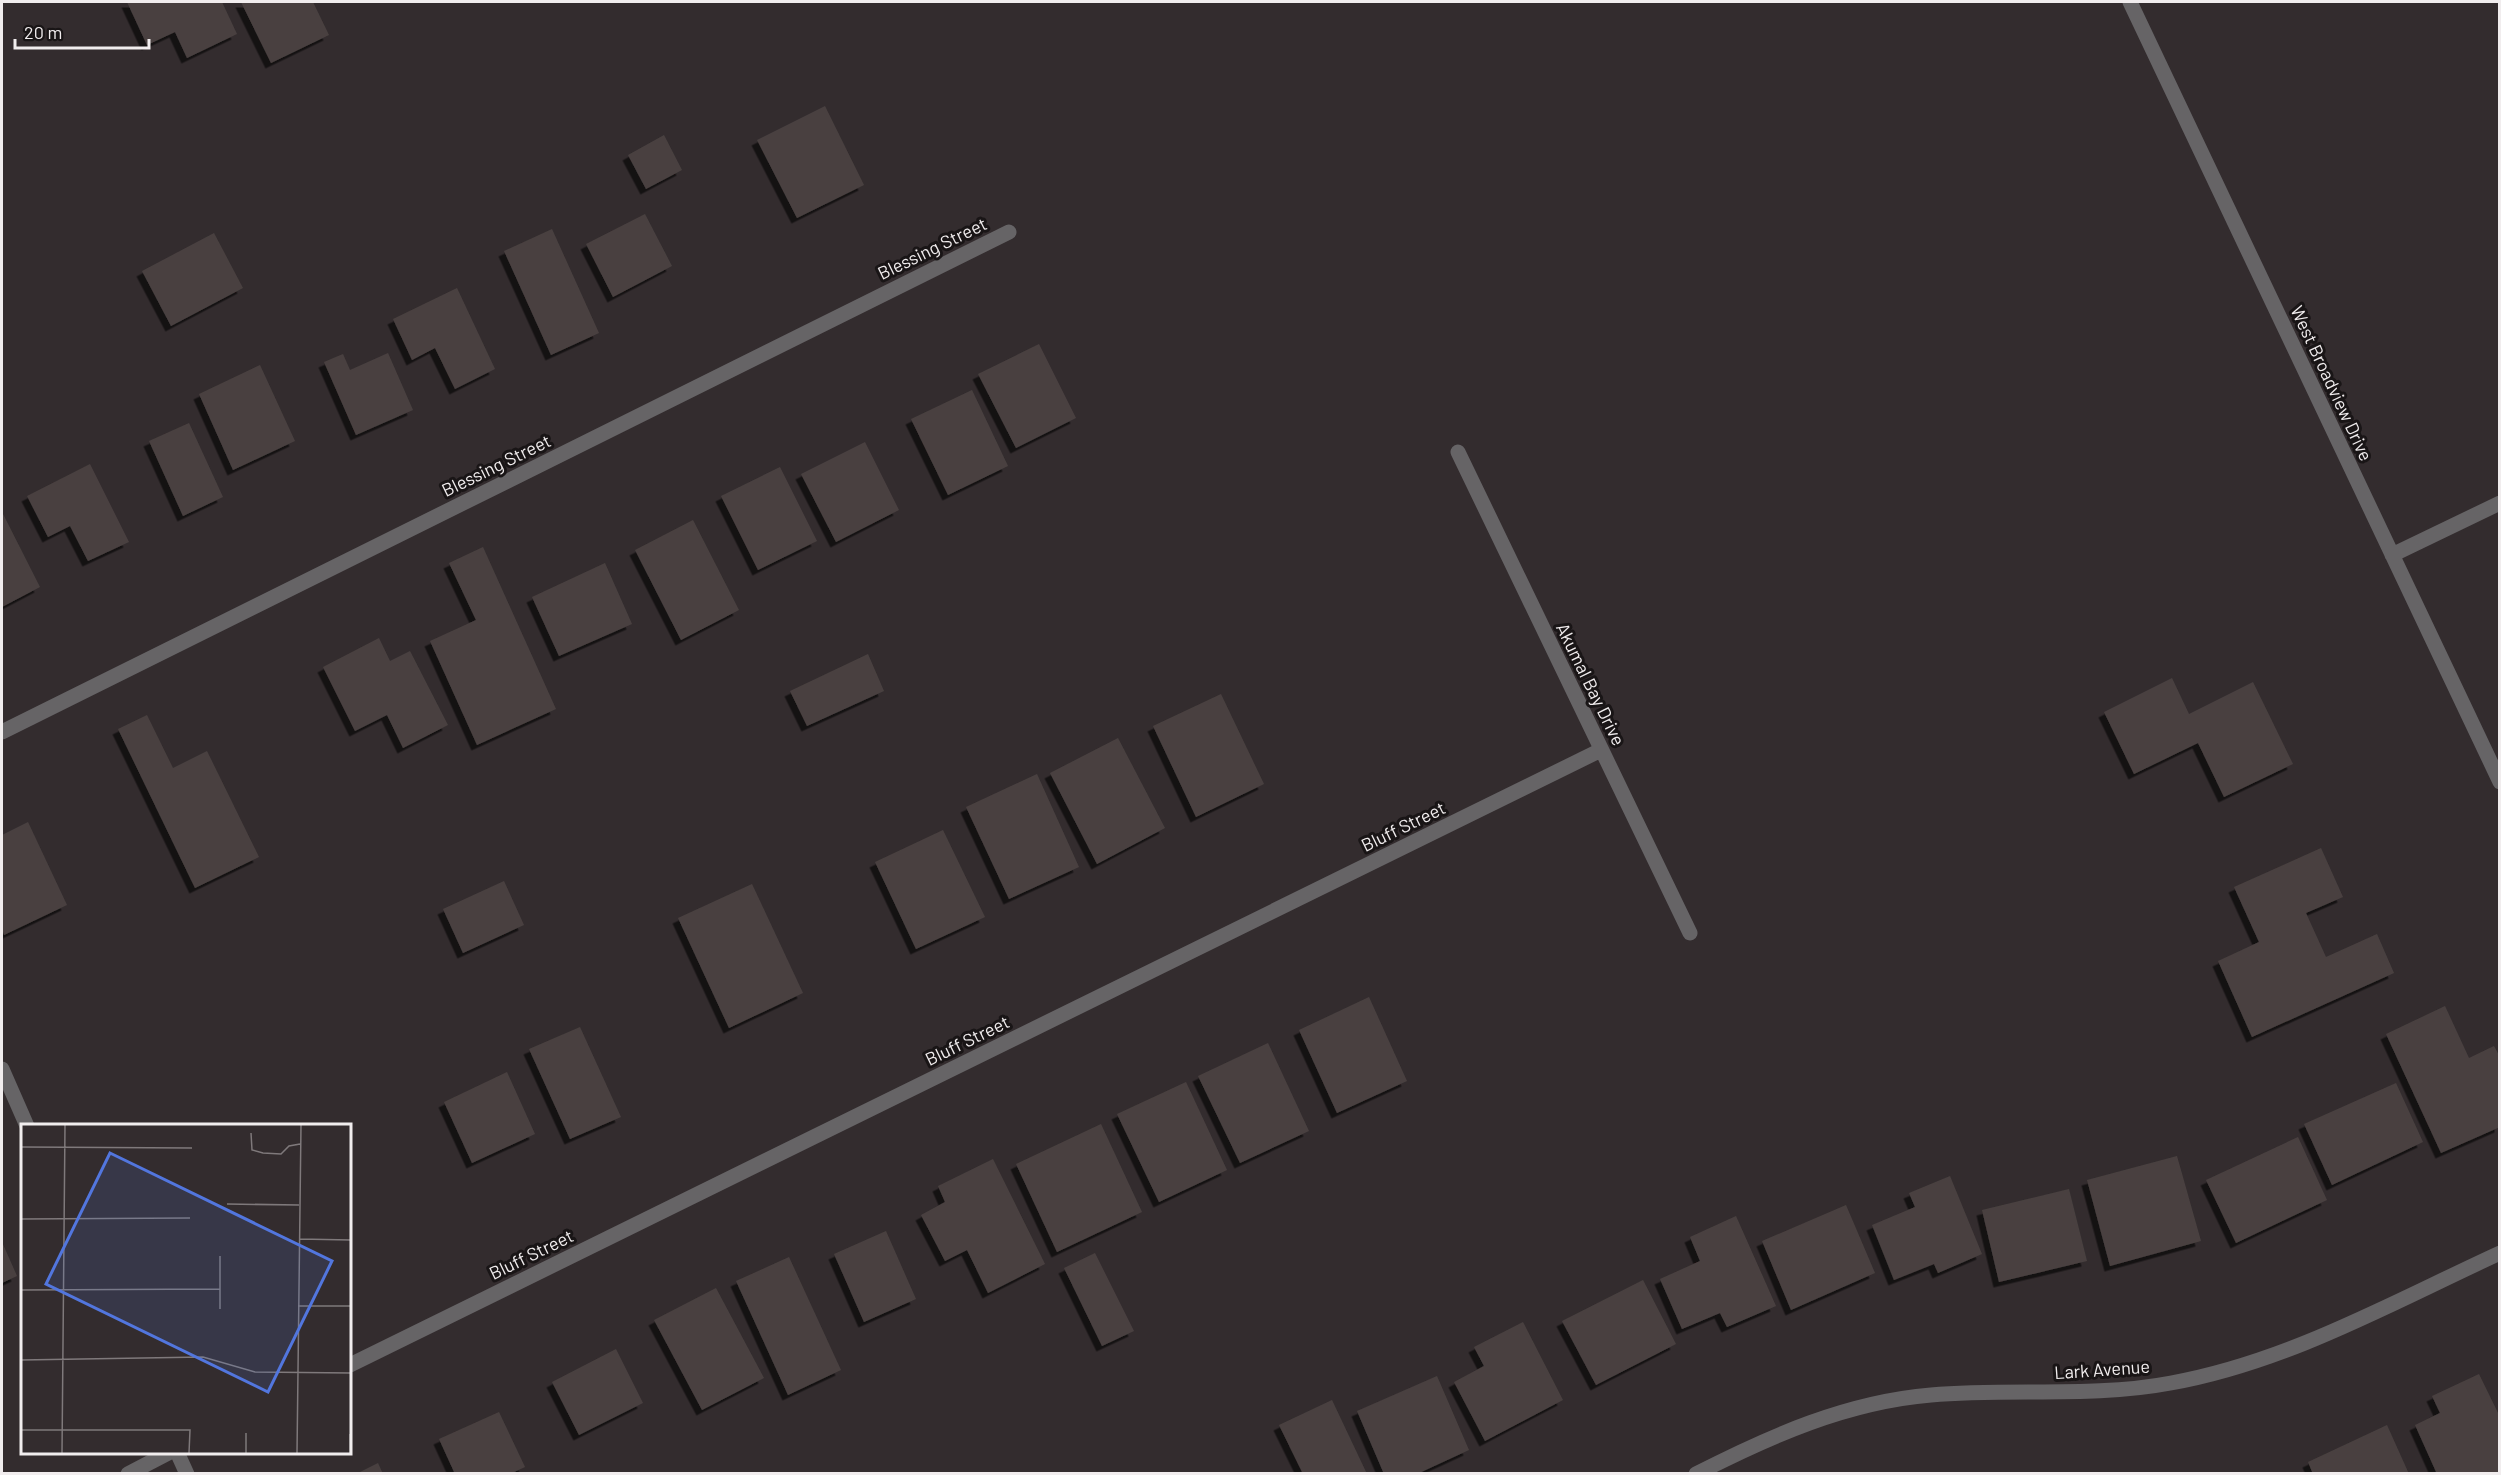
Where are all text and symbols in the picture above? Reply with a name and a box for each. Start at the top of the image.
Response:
scale bar [15,12,148,50]
text: 20 m [24,21,62,43]
street label: Blessing Street [874,212,990,284]
street label: West Broadview Drive [2286,302,2378,464]
street label: Blessing Street [438,429,554,501]
street label: Akumal Bay Drive [1552,619,1630,749]
street label: Bluff Street [1357,796,1449,856]
street label: Bluff Street [921,1010,1013,1070]
inset map [21,1124,351,1454]
street label: Bluff Street [485,1224,577,1284]
street label: Lark Avenue [2053,1355,2151,1383]

